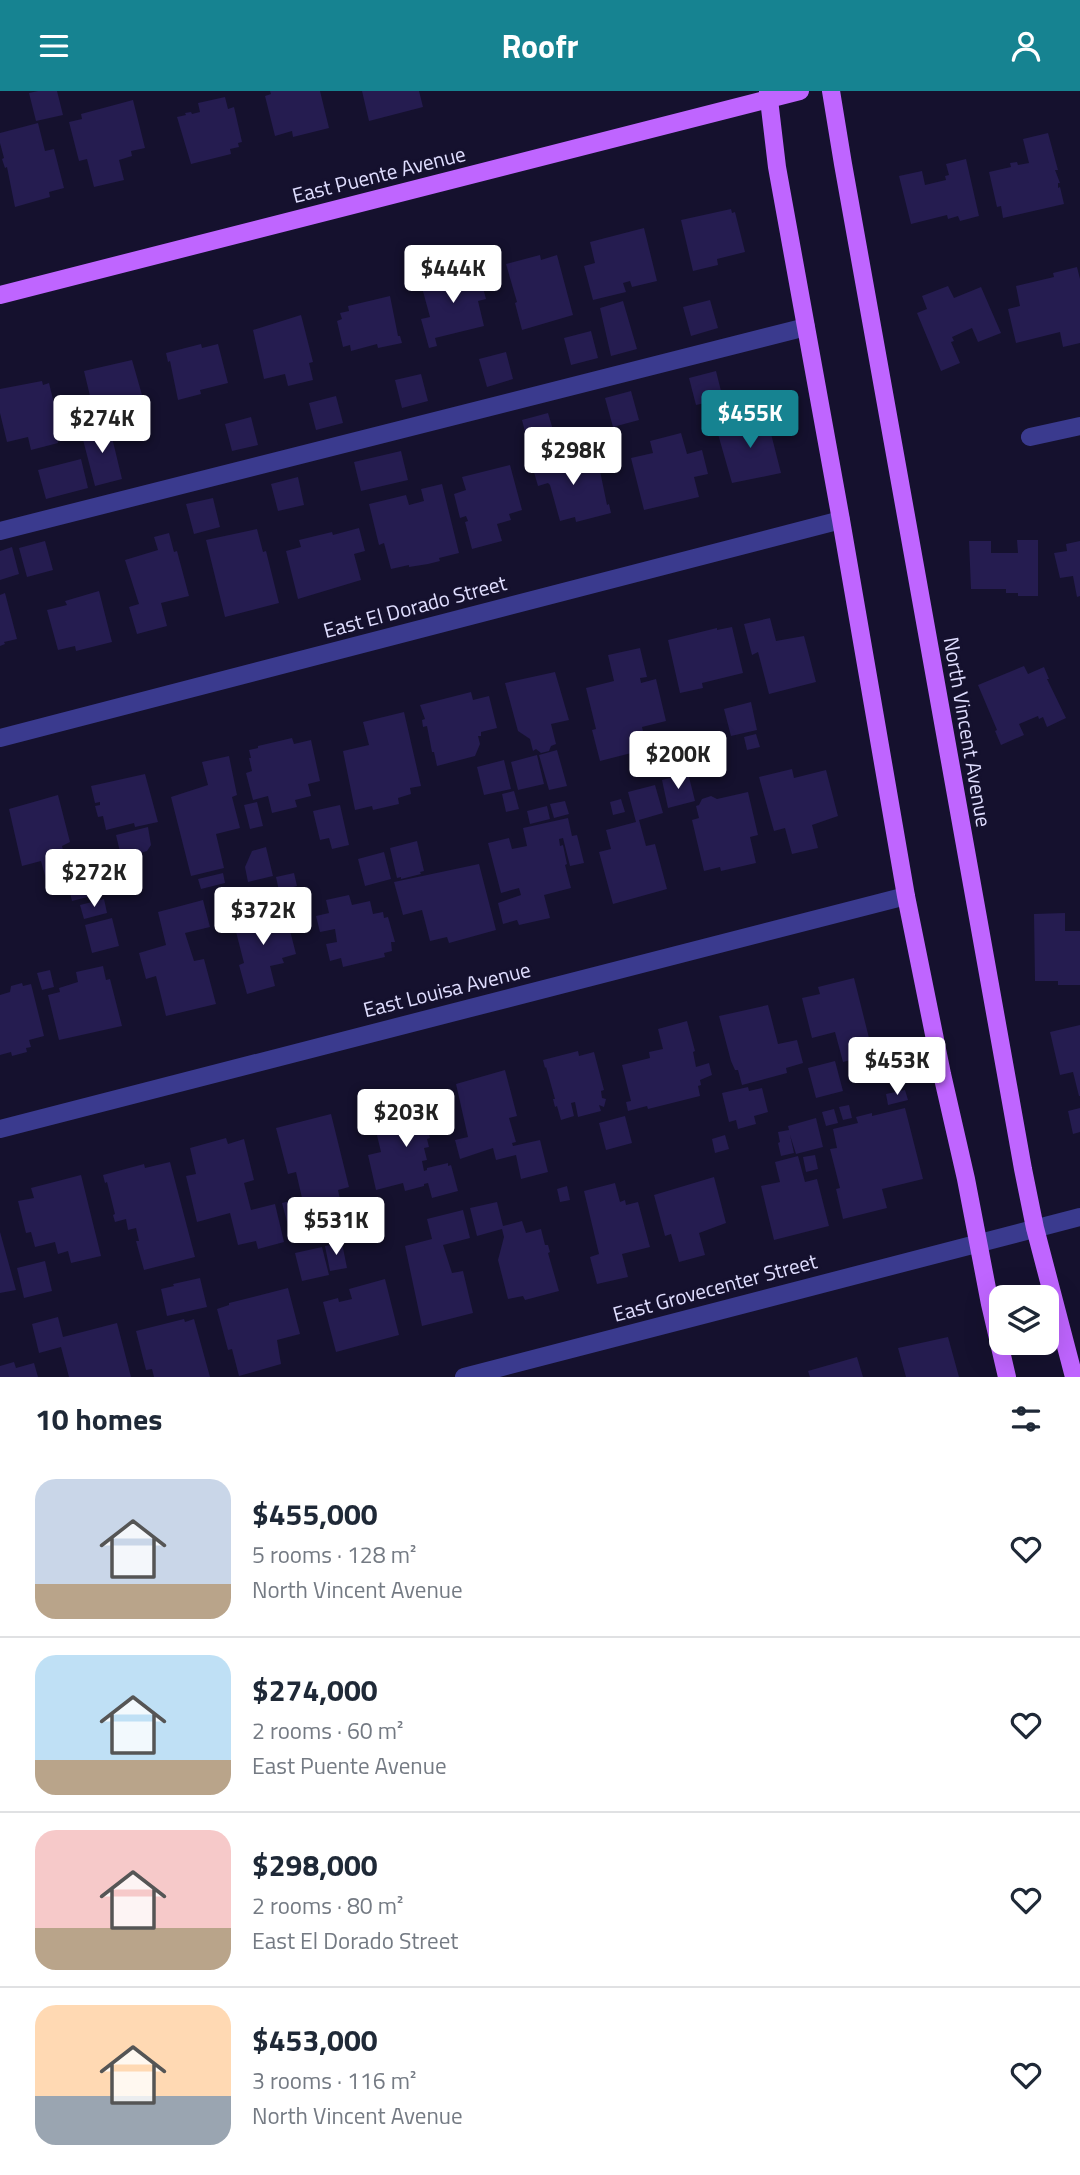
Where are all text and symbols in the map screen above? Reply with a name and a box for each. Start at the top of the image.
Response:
text: Roofr [502,22,578,70]
icon: menu [35,27,73,65]
icon: person [1007,27,1045,65]
street label: East Puente Avenue [289,137,469,211]
pin: $444K [404,245,502,305]
text: $444K [420,250,486,285]
pin: $455K [701,391,799,450]
pin: $274K [53,395,151,455]
text: $455K [717,395,783,430]
text: $274K [69,400,135,435]
pin: $298K [524,427,622,487]
text: $298K [540,432,606,467]
street label: East El Dorado Street [320,566,510,646]
street label: North Vincent Avenue [936,634,1000,829]
pin: $200K [629,731,727,791]
text: $200K [645,736,711,771]
pin: $272K [45,849,143,909]
text: $272K [61,854,127,889]
pin: $372K [214,887,312,947]
text: $372K [230,892,296,927]
street label: East Louisa Avenue [360,953,534,1025]
pin: $453K [848,1037,946,1097]
text: $453K [864,1042,930,1077]
pin: $203K [357,1089,455,1149]
text: $203K [373,1094,439,1129]
pin: $531K [287,1197,385,1257]
text: $531K [303,1202,369,1237]
street label: East Grovecenter Street [609,1244,821,1330]
map controls [989,1285,1059,1355]
button: layers [989,1285,1059,1355]
text: 10 homes [35,1396,162,1442]
icon: filters [1007,1400,1045,1438]
text: $455,000 [252,1491,378,1537]
icon: home [91,1507,175,1591]
icon: heart [1007,1530,1045,1568]
text: 5 rooms · 128 m² [252,1537,416,1572]
text: North Vincent Avenue [252,1572,463,1607]
text: $274,000 [252,1667,378,1713]
icon: home [91,1683,175,1767]
icon: heart [1007,1706,1045,1744]
text: 2 rooms · 60 m² [252,1713,403,1748]
text: East Puente Avenue [252,1748,447,1783]
text: $298,000 [252,1842,378,1888]
icon: home [91,1858,175,1942]
icon: heart [1007,1881,1045,1919]
text: 2 rooms · 80 m² [252,1888,403,1923]
text: East El Dorado Street [252,1923,458,1958]
text: $453,000 [252,2017,378,2063]
icon: home [91,2033,175,2117]
icon: heart [1007,2056,1045,2094]
text: 3 rooms · 116 m² [252,2063,416,2098]
text: North Vincent Avenue [252,2098,463,2133]

